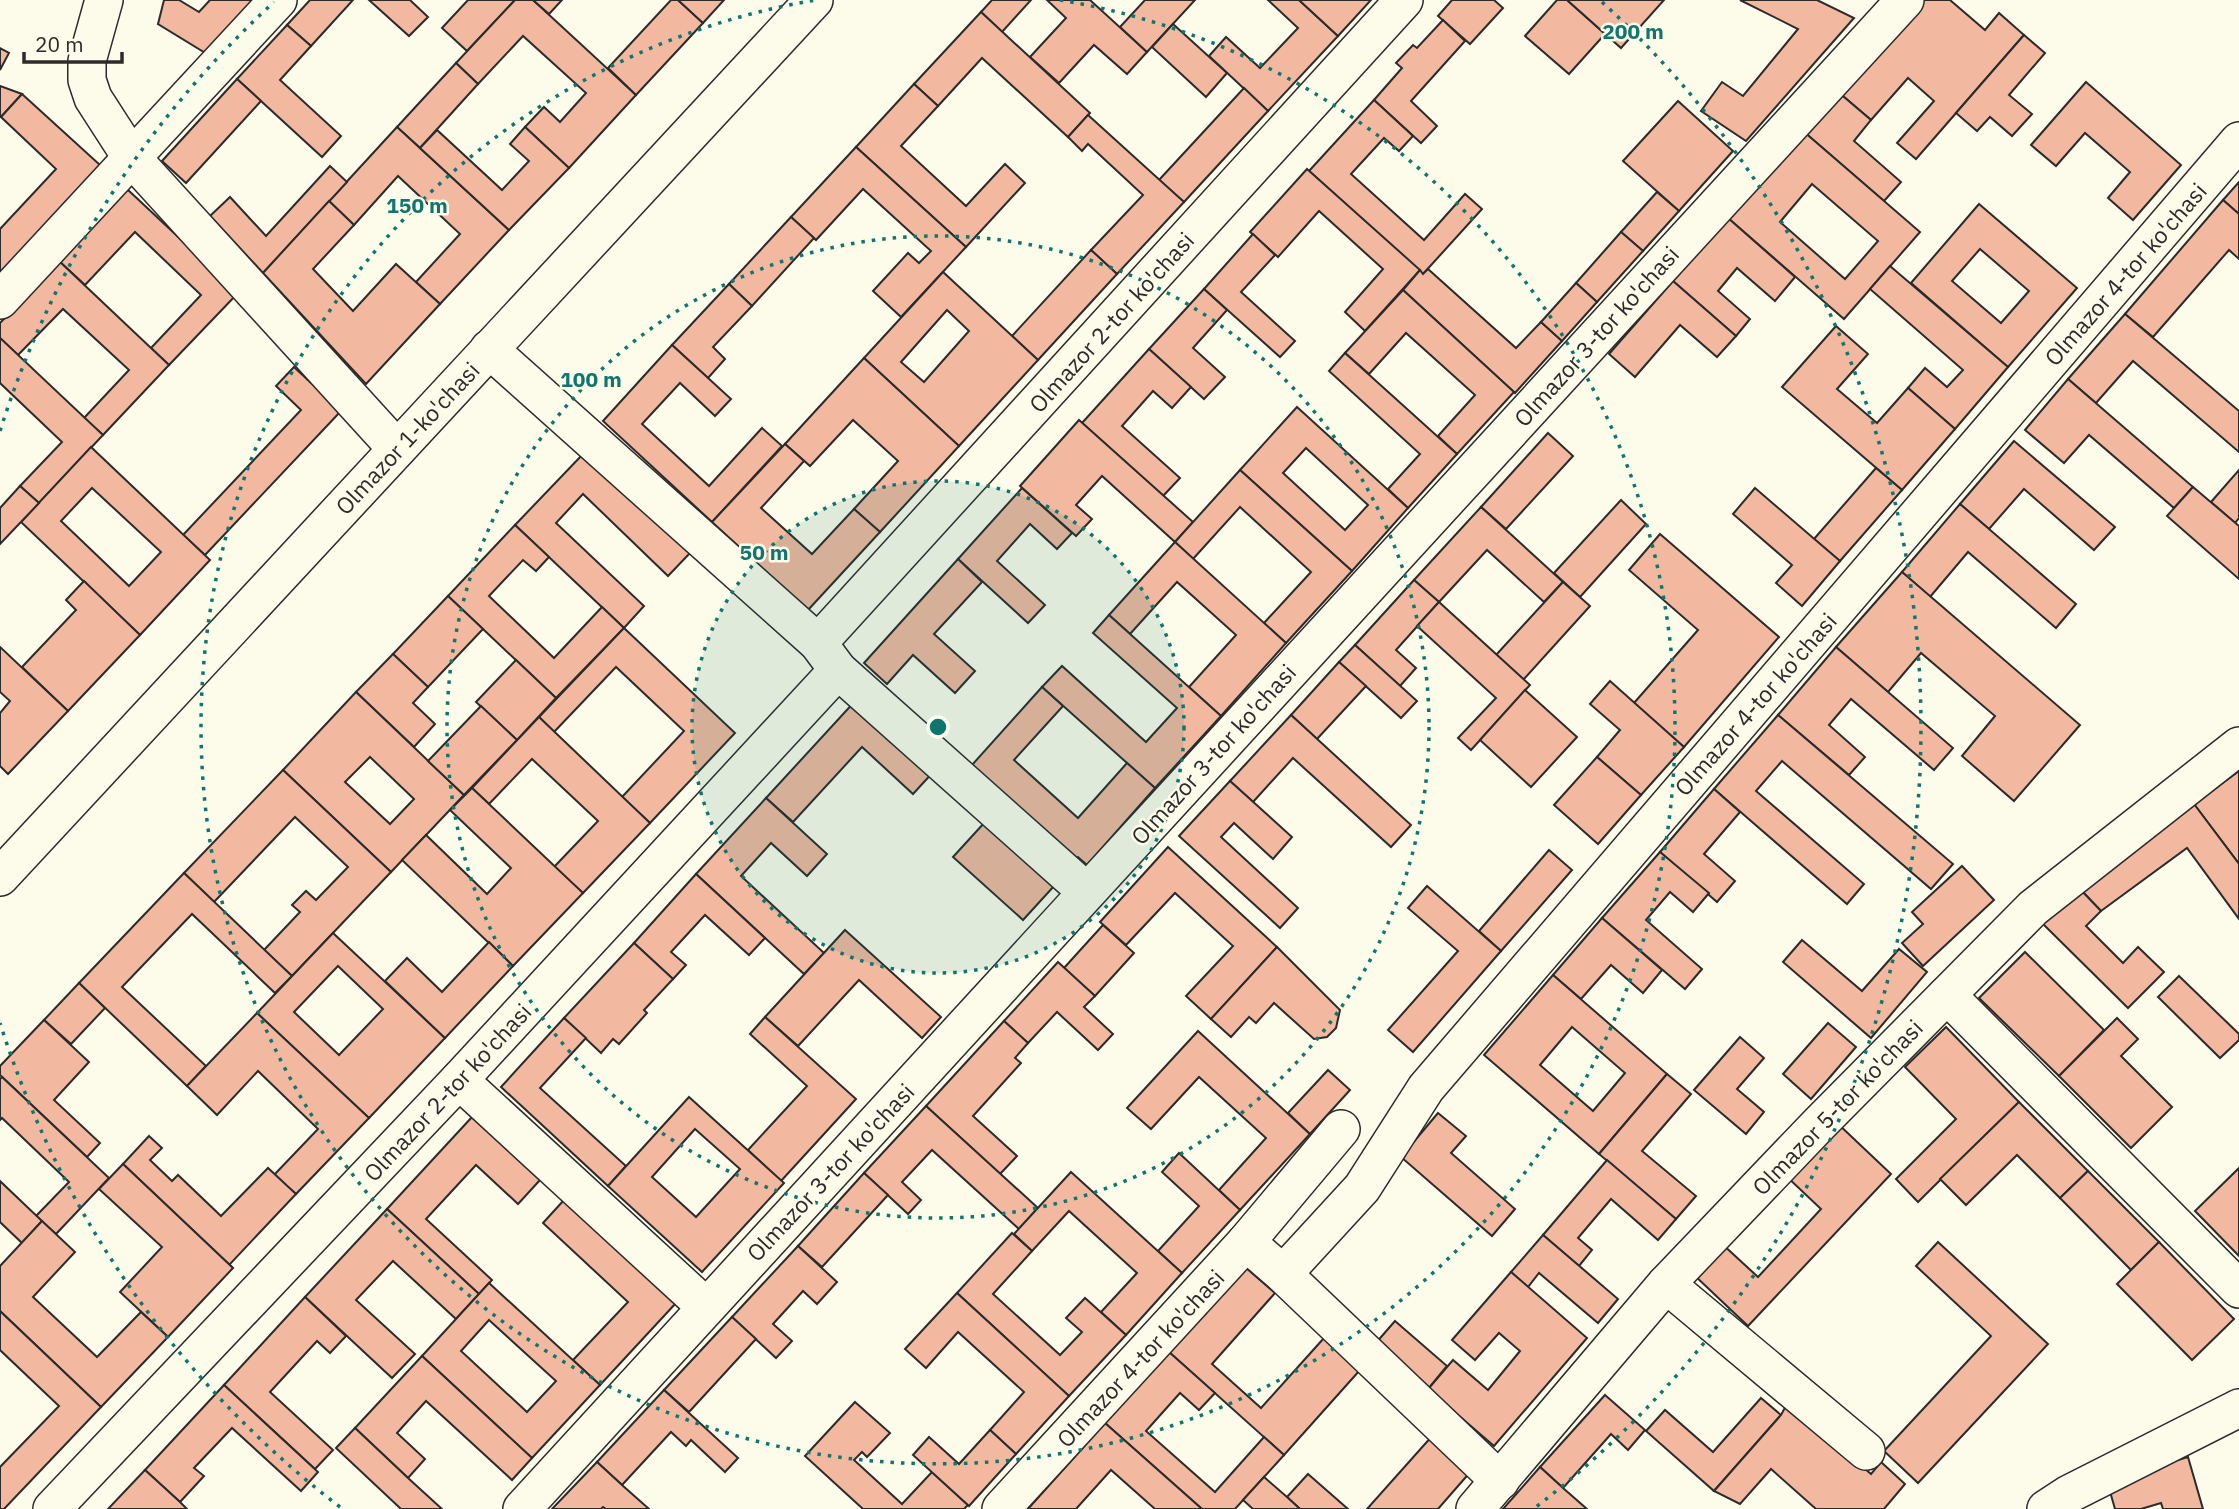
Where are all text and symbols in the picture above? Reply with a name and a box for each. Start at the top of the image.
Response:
text: 200 m [1602,17,1664,45]
scale bar [24,21,122,65]
text: 20 m [35,30,84,58]
street label: Olmazor 4-tor ko'chasi [2037,176,2213,372]
text: 150 m [386,191,448,219]
street label: Olmazor 2-tor ko'chasi [1022,225,1200,419]
street label: Olmazor 3-tor ko'chasi [1507,239,1685,433]
street label: Olmazor 1-ko'chasi [328,355,486,521]
text: 100 m [560,365,622,393]
text: 50 m [740,538,788,566]
street label: Olmazor 4-tor ko'chasi [1667,606,1843,802]
street label: Olmazor 3-tor ko'chasi [1124,657,1302,851]
centre of rings [926,715,950,739]
street label: Olmazor 2-tor ko'chasi [357,997,537,1187]
street label: Olmazor 5-tor ko'chasi [1745,1013,1929,1201]
street label: Olmazor 3-tor ko'chasi [740,1077,920,1267]
street label: Olmazor 4-tor ko'chasi [1050,1263,1230,1453]

